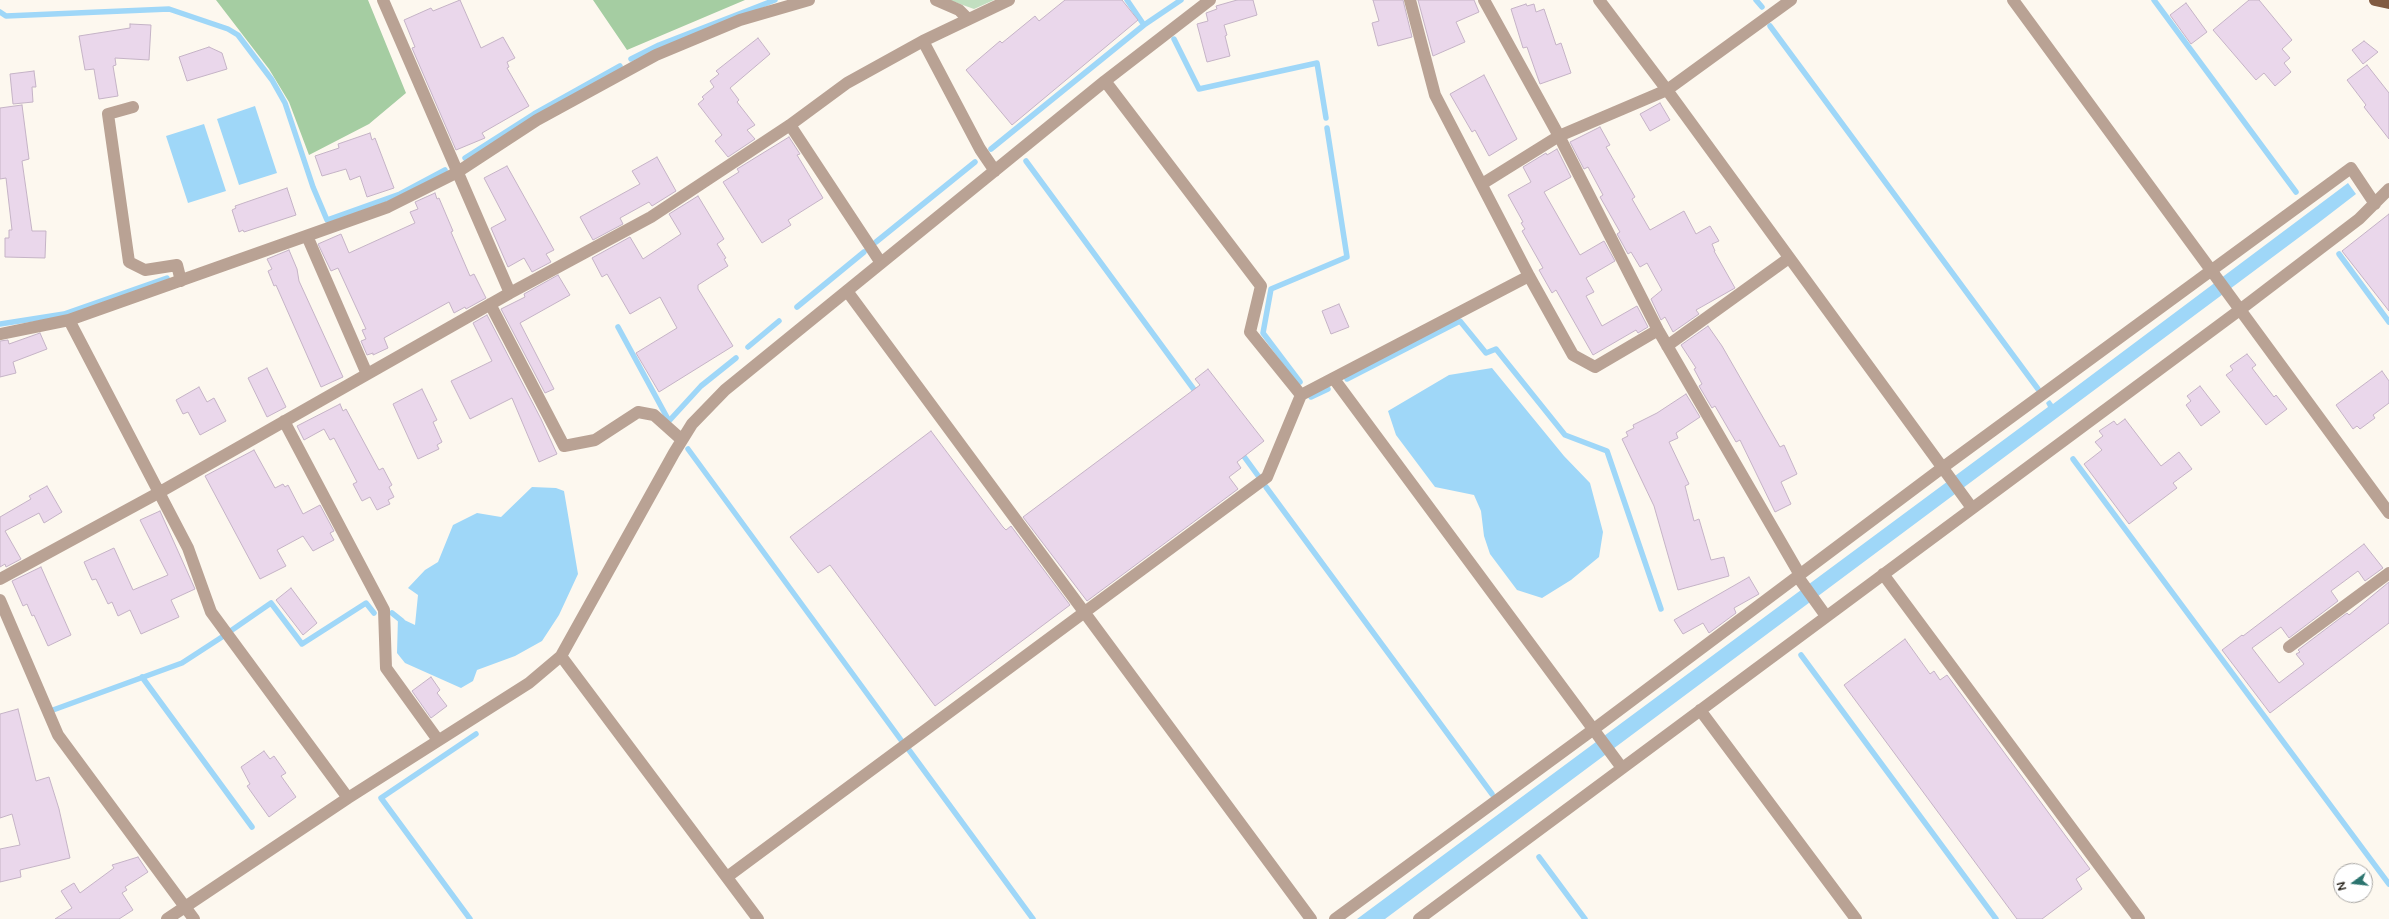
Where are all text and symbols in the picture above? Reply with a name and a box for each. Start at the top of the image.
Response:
north arrow [2333,863,2373,903]
text: N [2334,880,2349,892]

